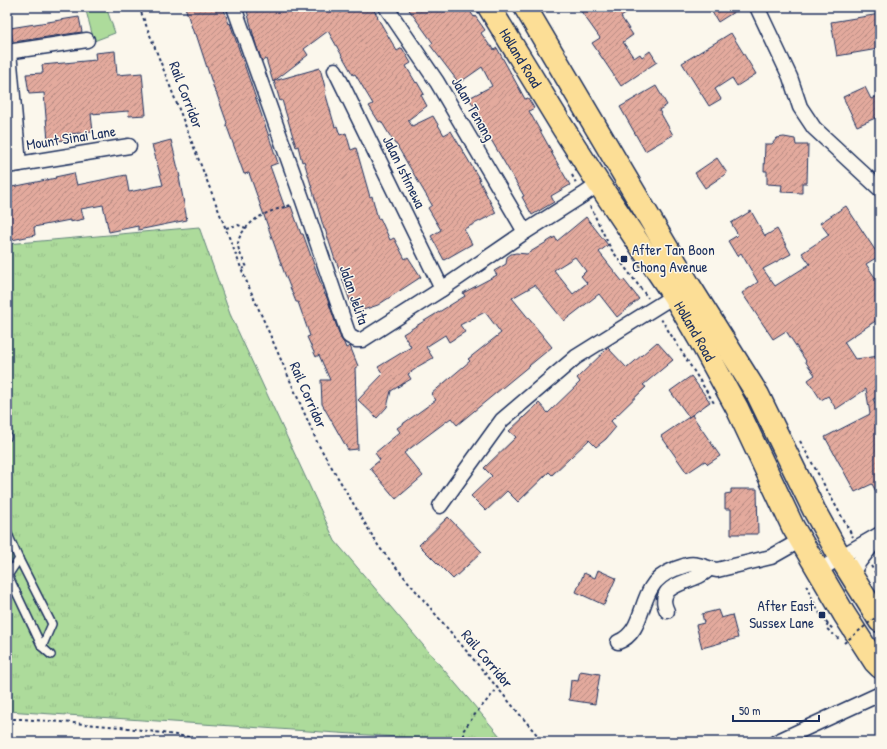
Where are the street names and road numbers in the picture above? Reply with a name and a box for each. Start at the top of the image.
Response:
street label: Holland Road [495,24,547,92]
street label: Rail Corridor [164,58,209,132]
street label: Jalan Tenang [447,73,500,145]
street label: Mount Sinai Lane [25,120,117,155]
street label: Jalan Istimewa [378,132,431,212]
street label: Jalan Jelita [335,262,374,327]
street label: Holland Road [669,297,721,365]
street label: Rail Corridor [285,358,332,431]
street label: Rail Corridor [457,625,518,693]

